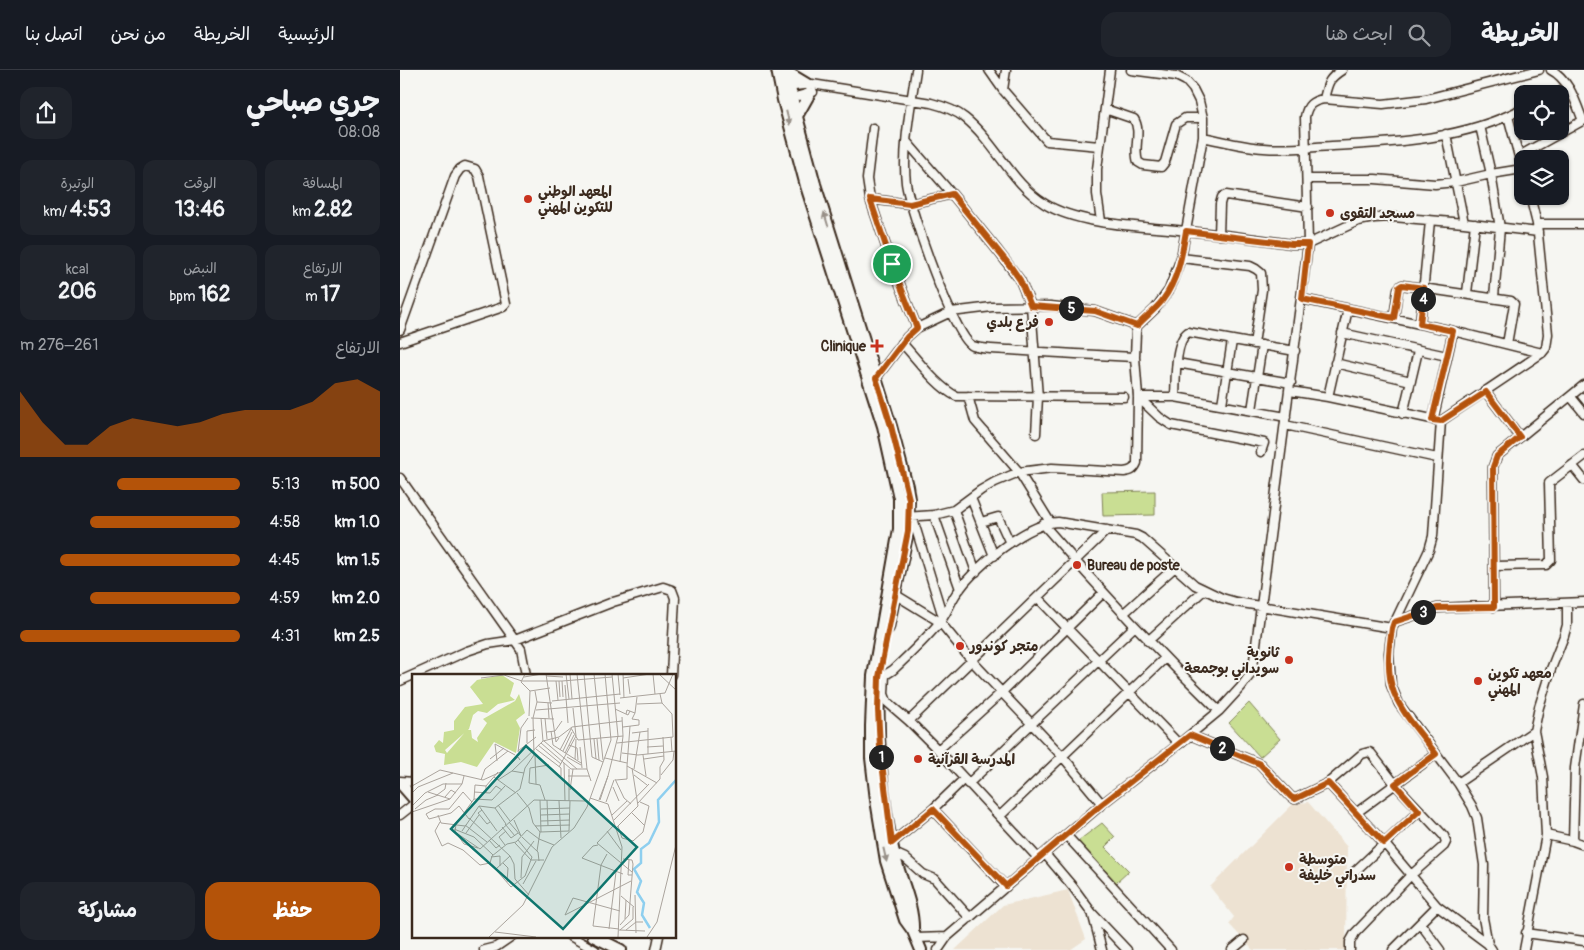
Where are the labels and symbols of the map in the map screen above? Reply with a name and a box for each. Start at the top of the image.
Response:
one-way arrow [784,110,792,125]
place label: المعهد الوطني للتكوين المهني [538,183,613,220]
marker: المعهد الوطني للتكوين المهني [522,193,534,205]
place label: مسجد التقوى [1340,205,1415,222]
marker: مسجد التقوى [1324,207,1336,219]
one-way arrow [821,211,829,226]
pin [871,243,913,285]
pin: 4 [1410,286,1436,312]
pin: 5 [1058,296,1084,320]
place label: فرع بلدي [987,314,1039,333]
marker: فرع بلدي [1043,316,1055,328]
place label: Clinique [821,338,867,355]
marker: Clinique [870,339,884,353]
place label: Bureau de poste [1087,557,1181,574]
marker: Bureau de poste [1071,559,1083,571]
pin: 3 [1410,600,1436,624]
place label: متجر كوندور [968,638,1038,656]
marker: متجر كوندور [954,640,966,652]
place label: ثانوية سويداني بوجمعة [1184,644,1280,681]
marker: ثانوية سويداني بوجمعة [1283,654,1295,666]
place label: معهد تكوين المهني [1488,665,1552,702]
inset map [412,674,676,938]
marker: معهد تكوين المهني [1472,675,1484,687]
pin: 2 [1210,736,1234,760]
pin: 1 [868,744,894,770]
place label: المدرسة القرآنية [928,751,1016,768]
marker: المدرسة القرآنية [912,753,924,765]
one-way arrow [881,848,889,863]
place label: متوسطة سدراتي خليفة [1299,851,1376,888]
marker: متوسطة سدراتي خليفة [1283,861,1295,873]

